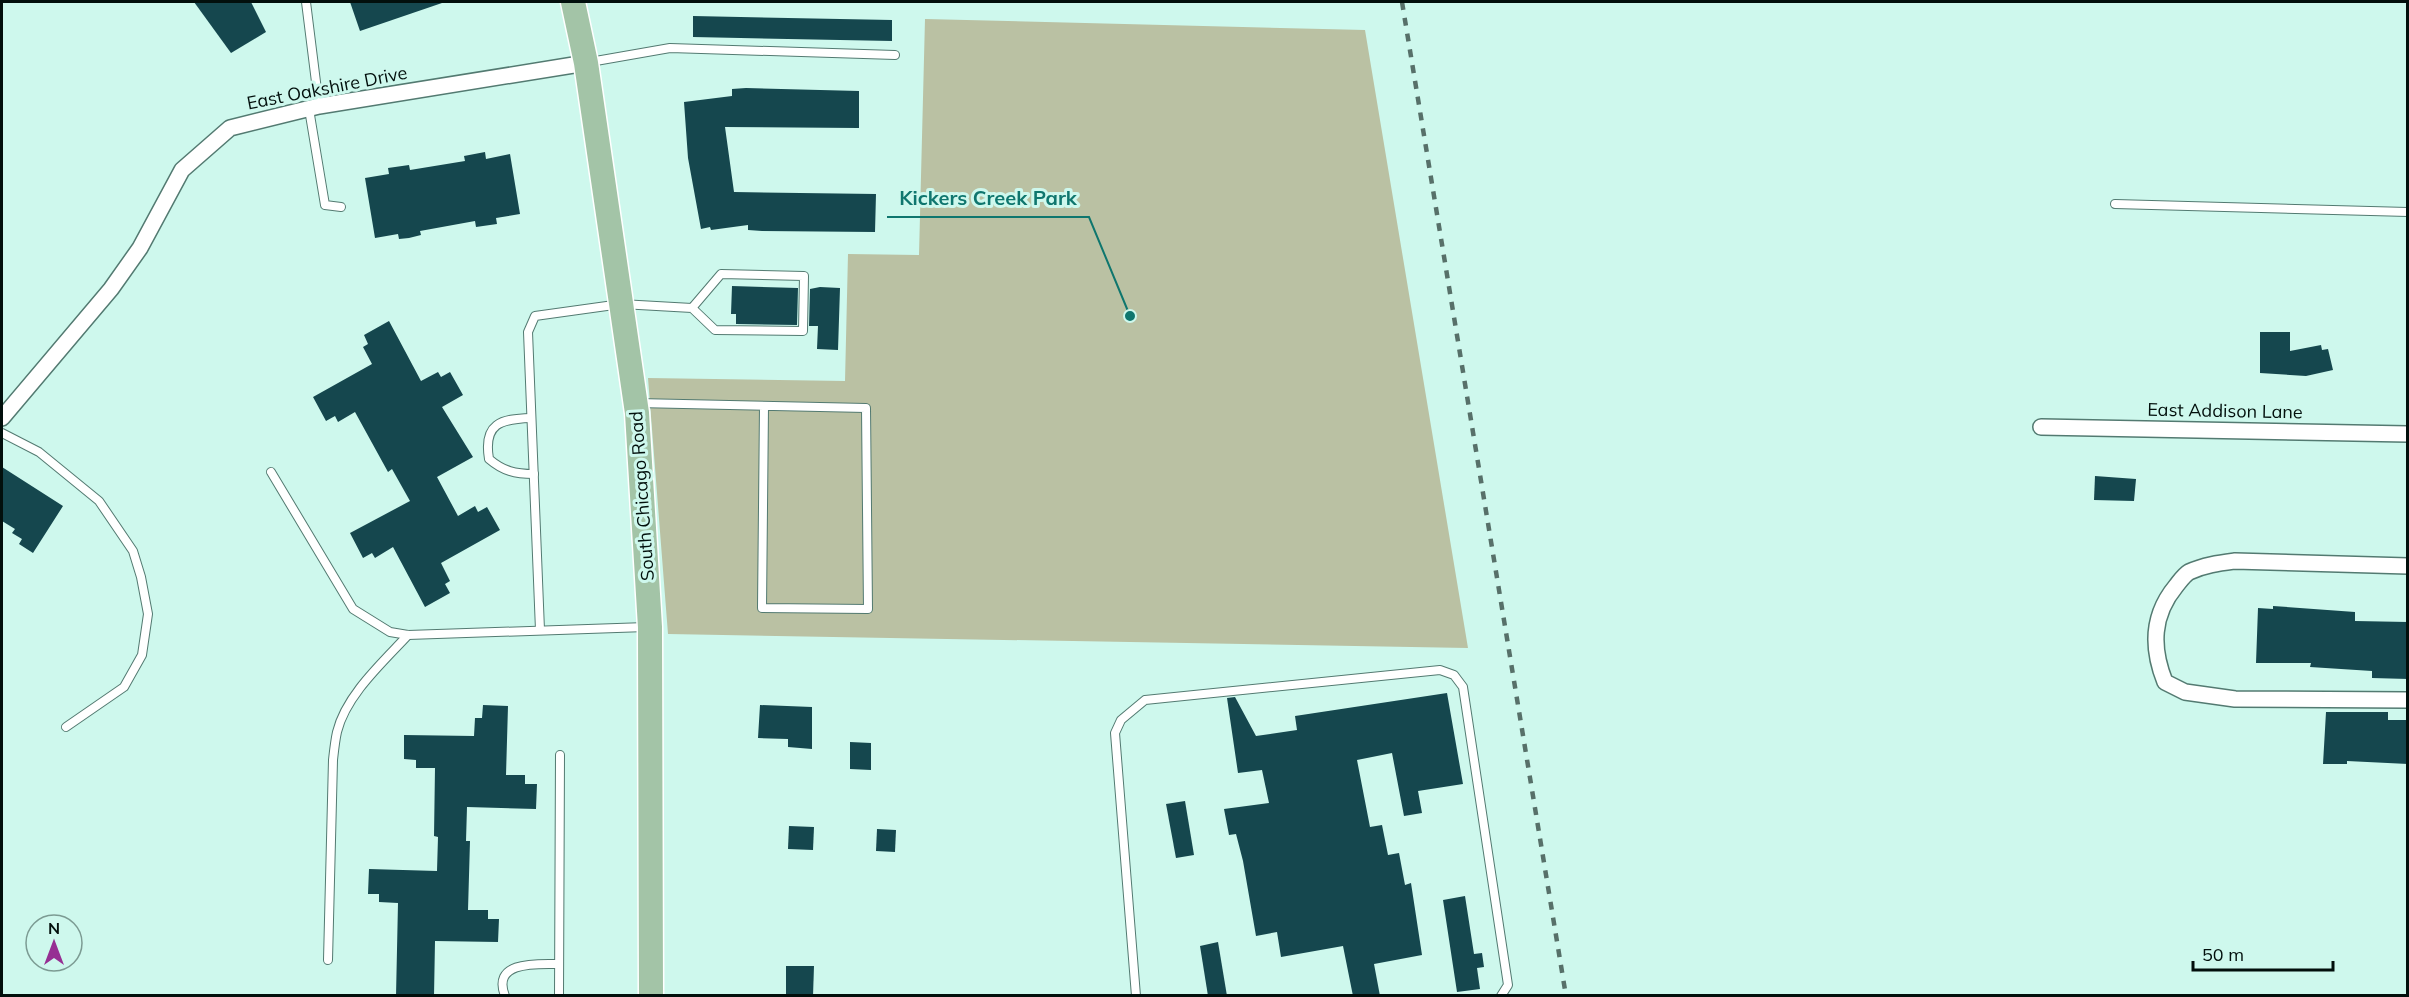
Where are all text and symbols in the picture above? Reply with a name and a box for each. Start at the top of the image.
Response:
street label: East Oakshire Drive [245,61,409,114]
callout: Kickers Creek Park [887,179,1089,217]
text: Kickers Creek Park [899,185,1078,210]
street label: East Addison Lane [2147,398,2303,423]
street label: South Chicago Road [624,410,659,582]
north arrow [24,913,84,973]
text: N [48,918,60,938]
scale bar [2193,934,2332,972]
text: 50 m [2202,943,2244,966]

